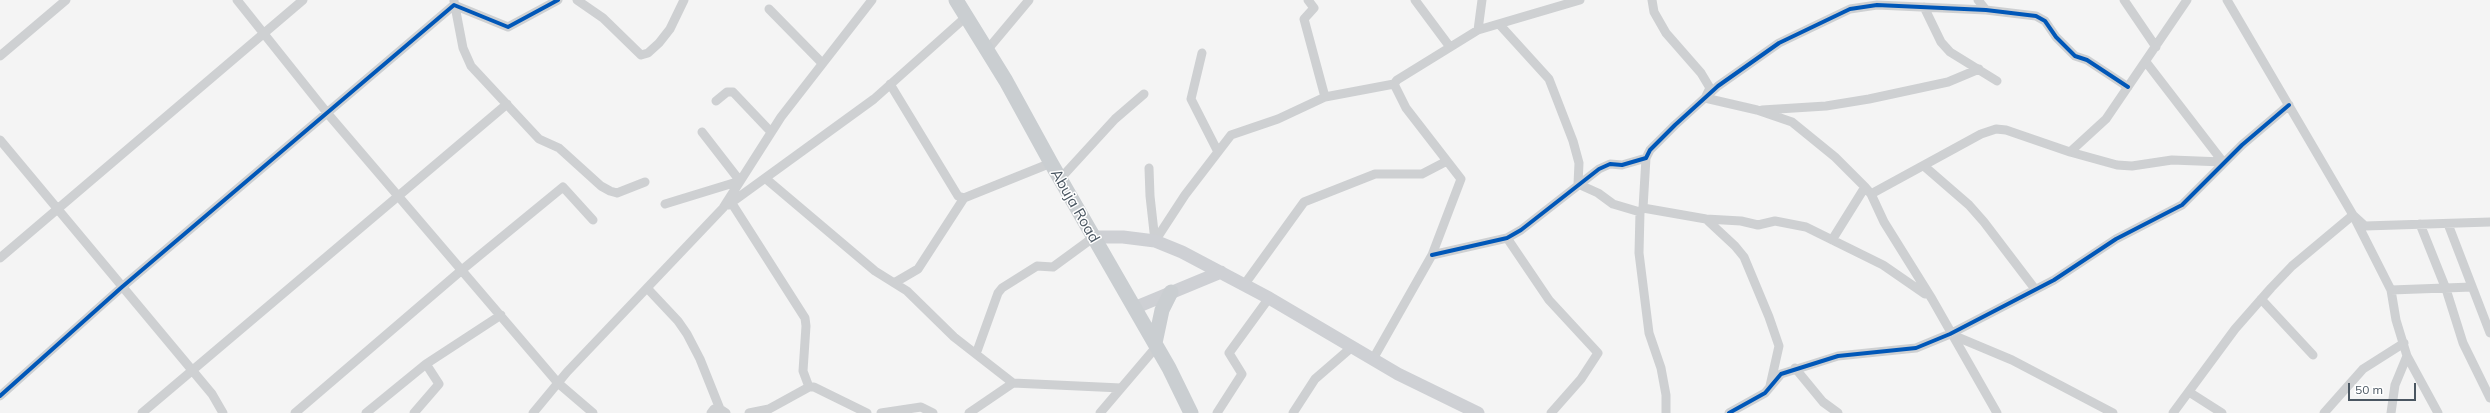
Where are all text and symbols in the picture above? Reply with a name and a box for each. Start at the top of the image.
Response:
street label: Abuja Road [1047,166,1103,246]
scale bar [2350,375,2418,401]
text: 50 m [2355,382,2383,397]

